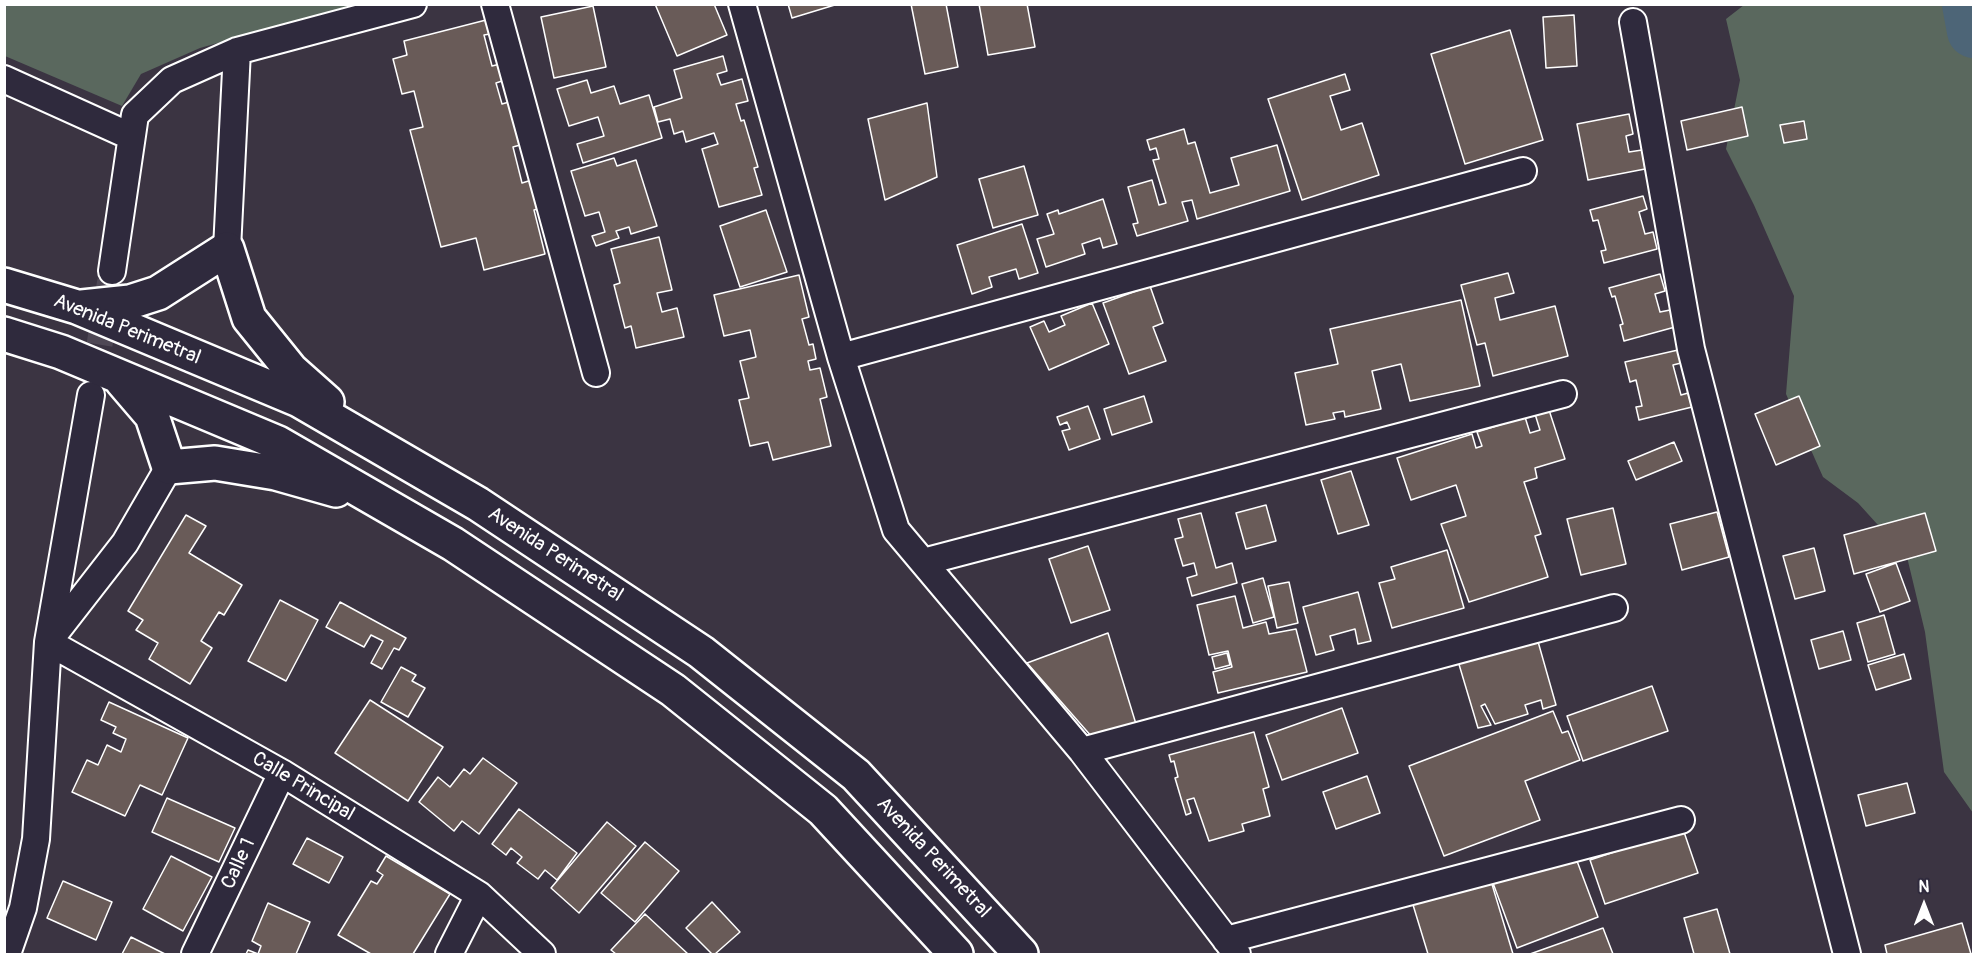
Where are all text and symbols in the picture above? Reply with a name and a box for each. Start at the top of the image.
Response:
street label: Avenida Perimetral [50,290,204,370]
street label: Avenida Perimetral [483,502,627,608]
street label: Calle Principal [248,747,358,827]
street label: Avenida Perimetral [871,793,995,923]
street label: Calle 1 [217,835,261,893]
north arrow [1894,875,1954,935]
text: N [1919,877,1929,897]

